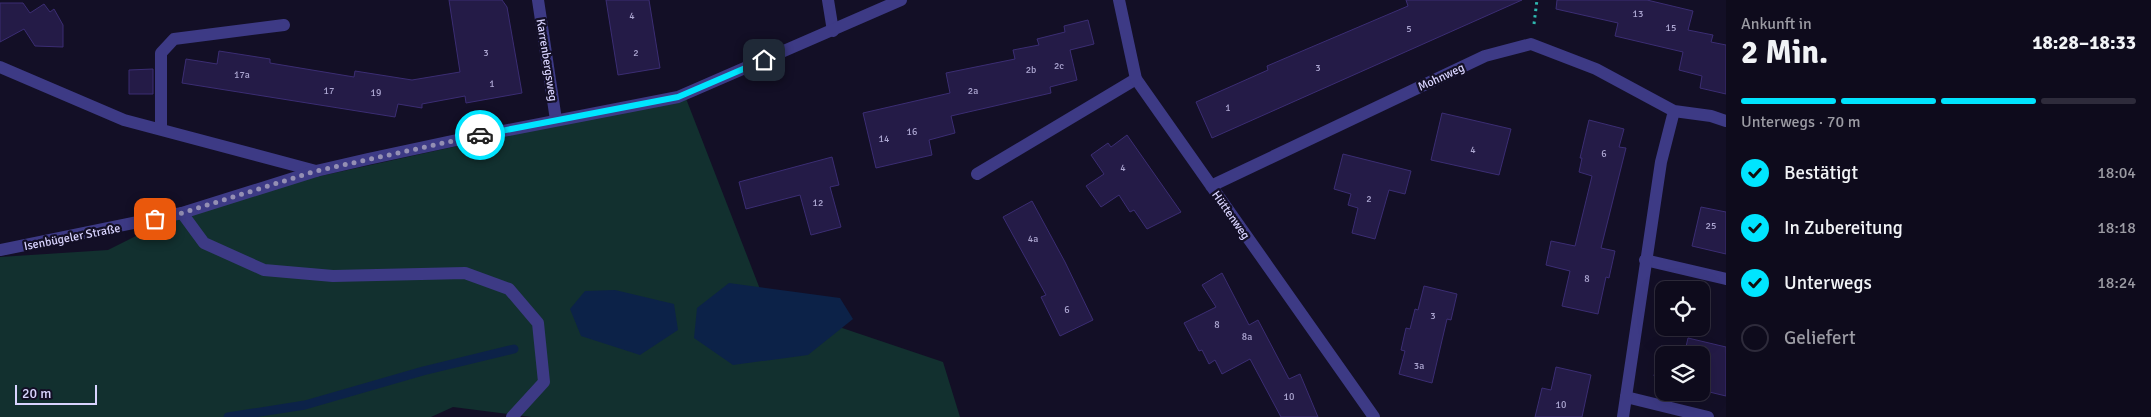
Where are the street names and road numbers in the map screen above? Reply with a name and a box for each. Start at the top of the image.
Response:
street label: Karrenbergsweg [533,18,560,102]
street label: Mohnweg [1416,60,1467,95]
street label: Hüttenweg [1208,188,1253,243]
street label: Isenbügeler Straße [23,221,122,254]

